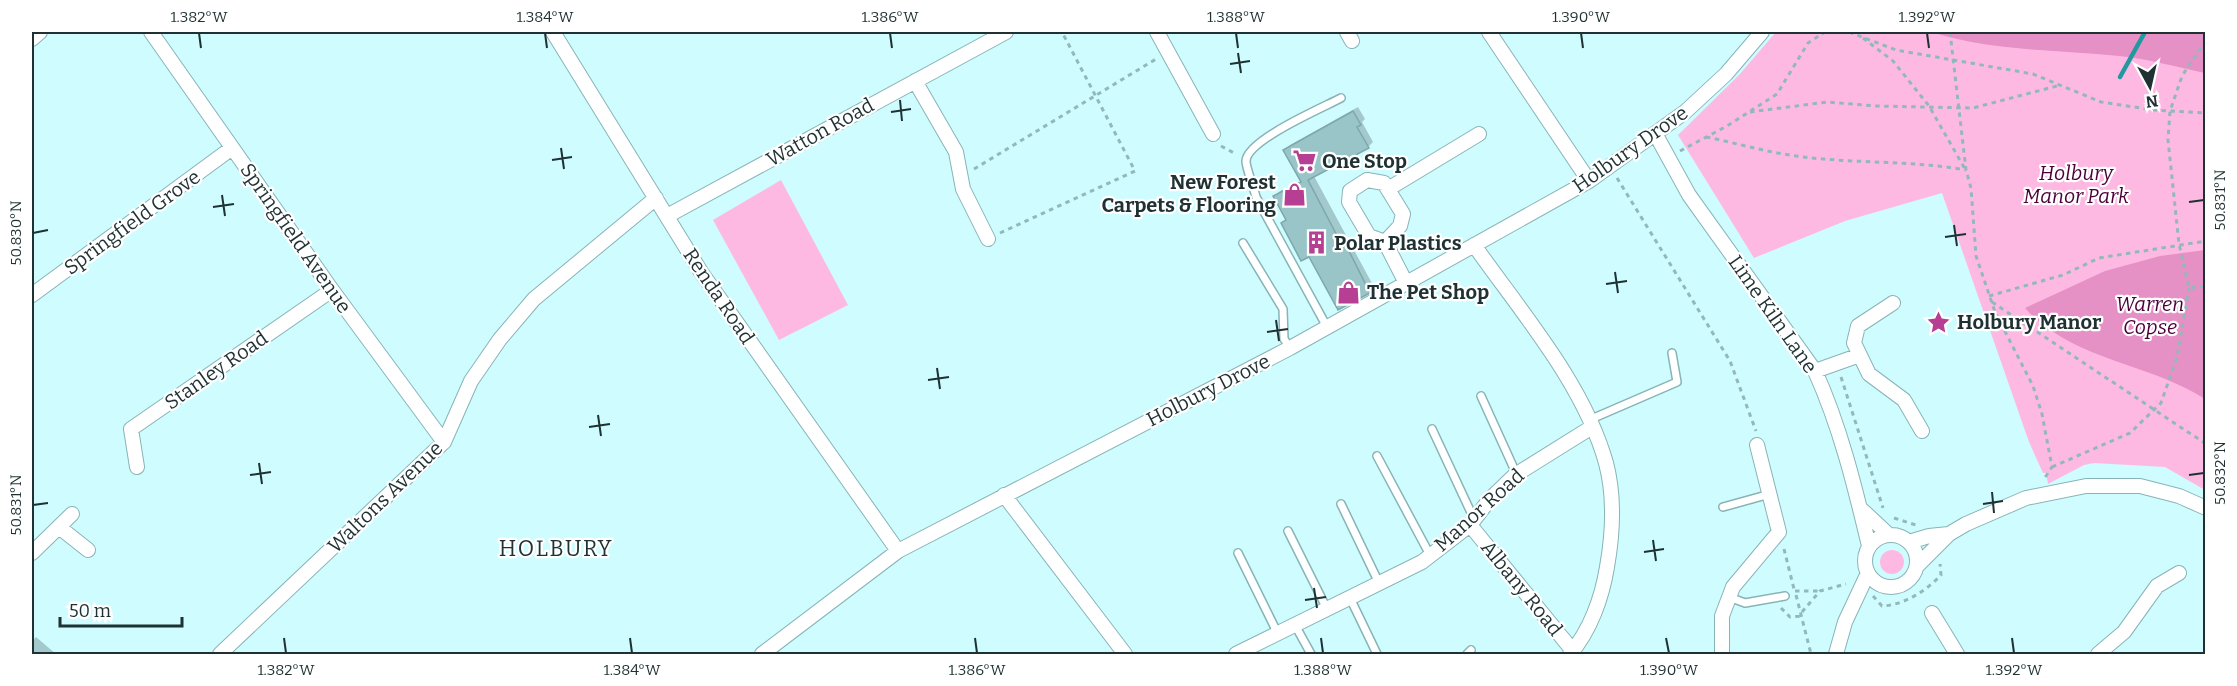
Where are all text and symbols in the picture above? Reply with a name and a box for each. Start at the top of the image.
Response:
text: 1.382°W [170,8,228,26]
text: 1.384°W [517,8,574,26]
text: 1.386°W [861,8,919,26]
text: 1.388°W [1207,8,1266,26]
text: 1.390°W [1552,8,1611,26]
text: 1.392°W [1899,8,1956,26]
north arrow [2120,57,2180,117]
text: N [2145,91,2159,112]
street label: Watton Road [762,93,878,171]
street label: Holbury Drove [1568,100,1692,198]
supermarket icon: One Stop [1291,148,1317,174]
place label: One Stop [1322,149,1407,173]
street label: Springfield Avenue [235,158,357,318]
park label: Holbury Manor Park [2023,161,2129,208]
street label: Springfield Grove [59,165,205,279]
text: 50.831°N [2211,169,2229,231]
place label: New Forest Carpets & Flooring [1101,170,1277,217]
shop icon: New Forest Carpets & Flooring [1281,181,1307,207]
text: 50.830°N [7,200,25,266]
building icon: Polar Plastics [1303,230,1329,256]
place label: Polar Plastics [1334,231,1462,255]
street label: Renda Road [678,244,760,348]
street label: Lime Kiln Lane [1724,250,1822,378]
shop icon: The Pet Shop [1336,279,1362,305]
place label: The Pet Shop [1367,280,1489,304]
park label: Warren Copse [2116,292,2184,339]
place icon: Holbury Manor [1926,309,1952,335]
place label: Holbury Manor [1957,310,2102,334]
street label: Stanley Road [160,326,272,414]
street label: Holbury Drove [1142,349,1274,431]
street label: Waltons Avenue [323,436,447,558]
text: 50.832°N [2211,441,2229,505]
street label: Manor Road [1429,463,1529,557]
text: 50.831°N [7,474,25,536]
district label: HOLBURY [499,535,613,562]
street label: Albany Road [1476,535,1568,641]
scale bar [60,590,182,628]
text: 50 m [69,600,111,622]
text: 1.382°W [257,661,315,679]
text: 1.384°W [604,661,661,679]
text: 1.386°W [948,661,1006,679]
text: 1.388°W [1294,661,1353,679]
text: 1.390°W [1640,661,1699,679]
text: 1.392°W [1986,661,2043,679]

